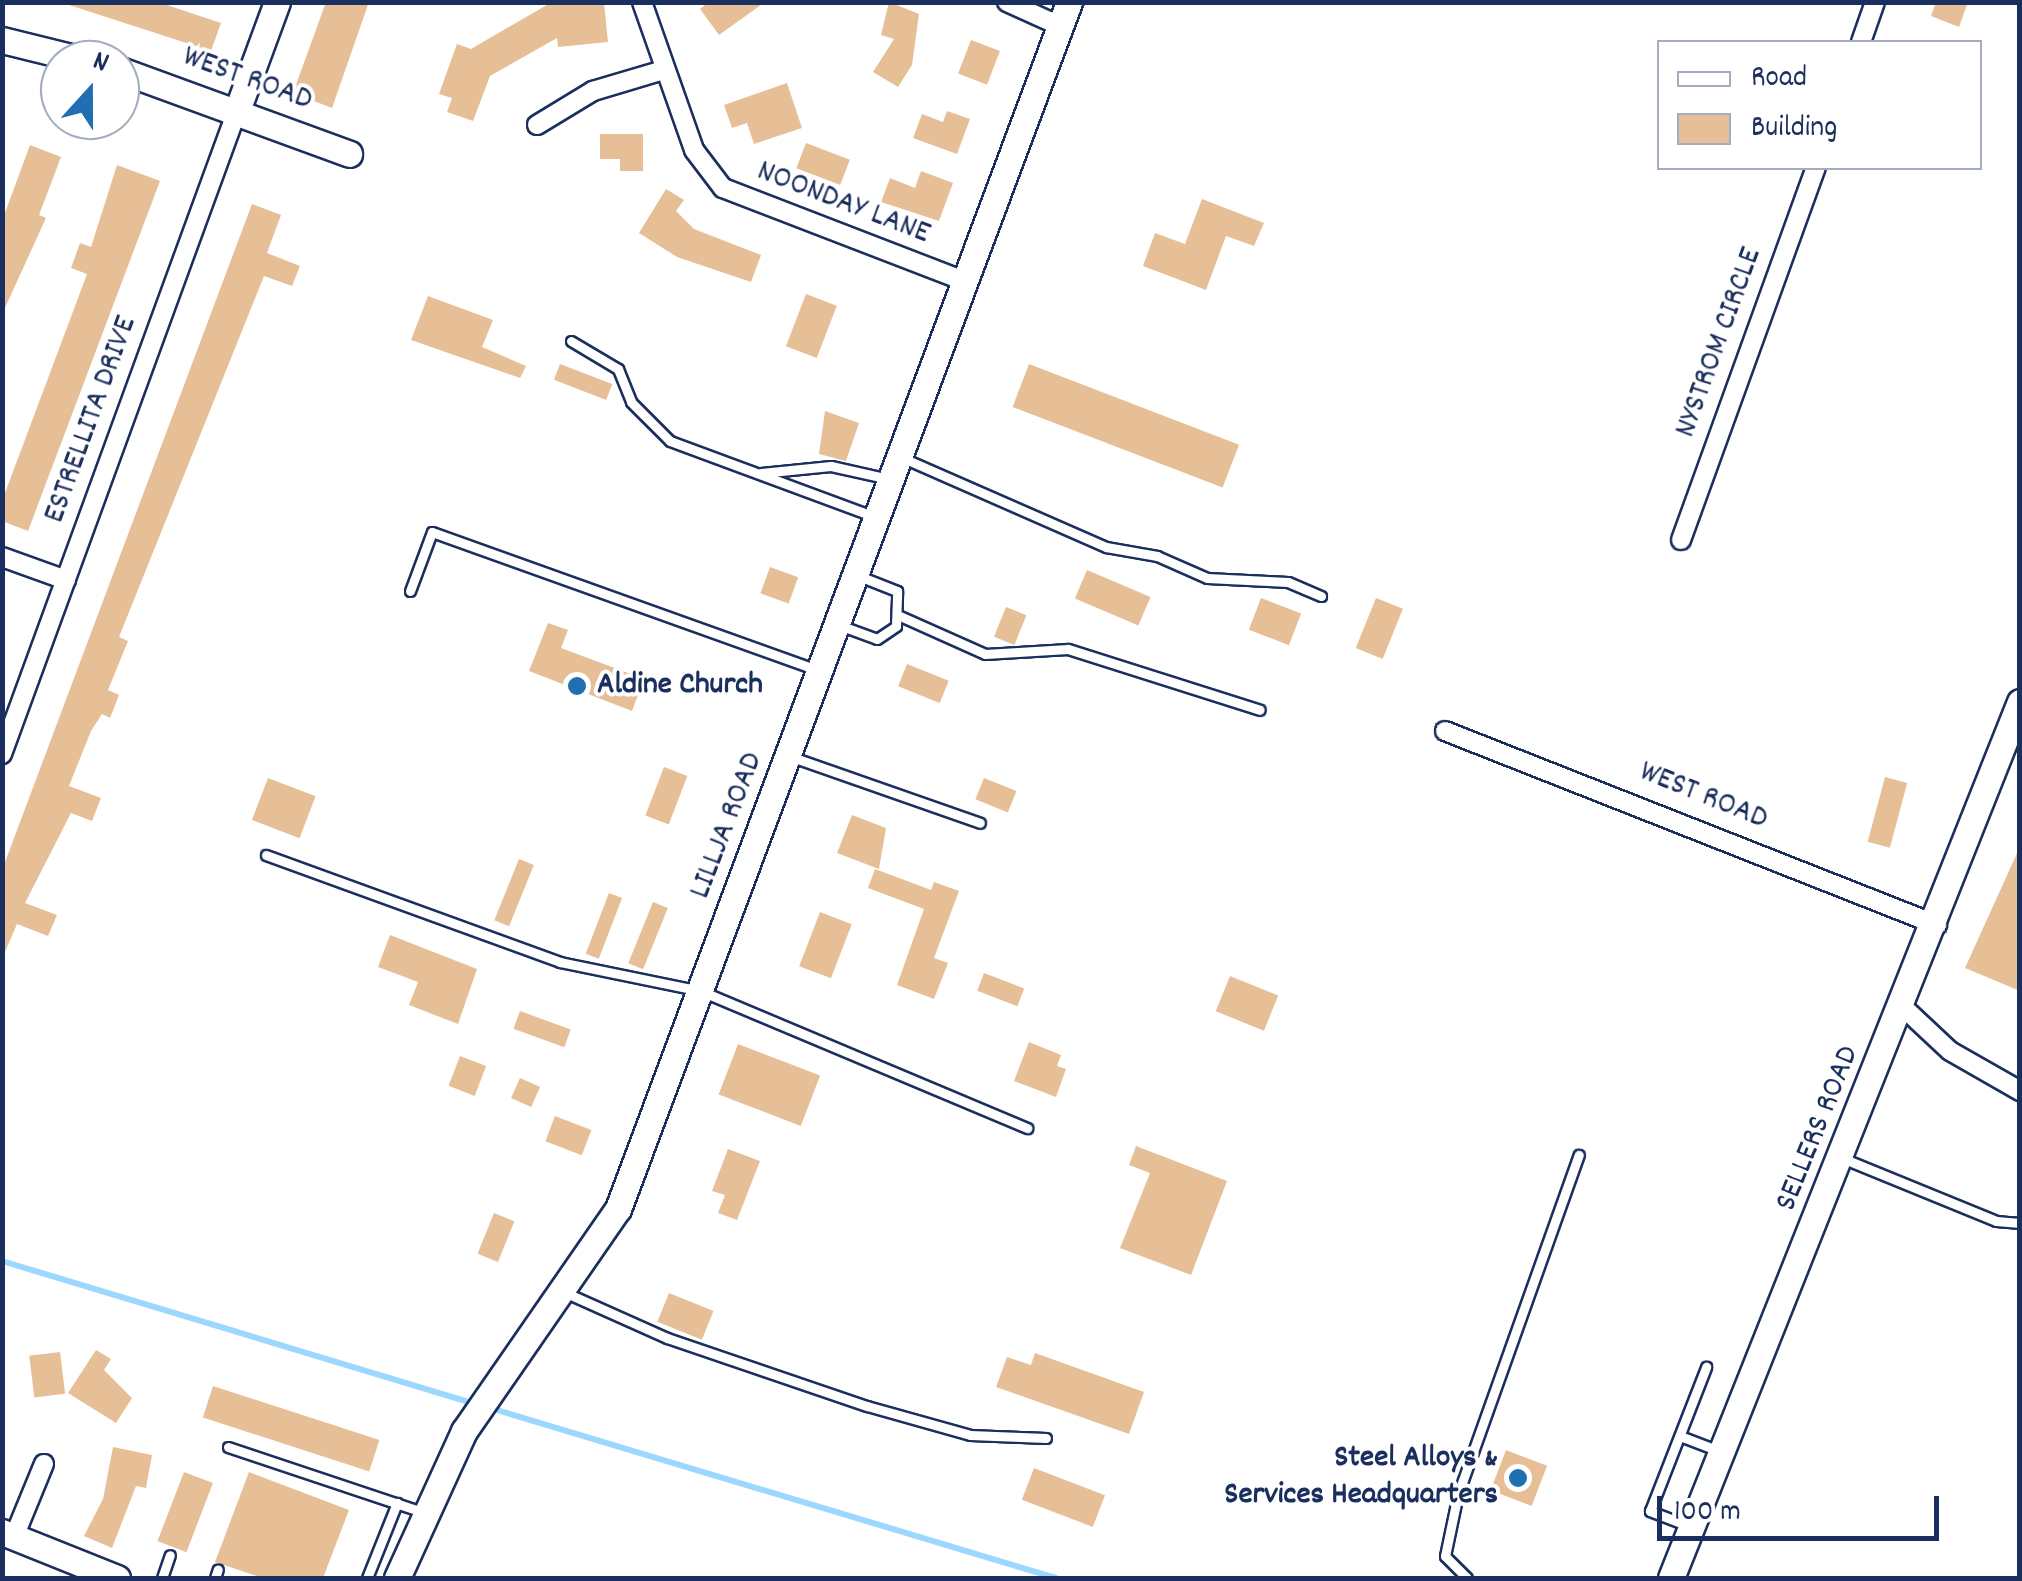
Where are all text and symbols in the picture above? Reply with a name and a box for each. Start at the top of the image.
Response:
street label: WEST ROAD [177,39,317,121]
north arrow [40,40,140,140]
legend [1657,40,1982,170]
text: N [86,43,114,85]
text: Road [1751,58,1807,101]
text: Building [1751,108,1837,151]
street label: NOONDAY LANE [751,153,935,255]
street label: NYSTROM CIRCLE [1668,243,1772,443]
street label: ESTRELLITA DRIVE [37,311,147,529]
place label: Aldine Church [597,667,763,705]
marker: Aldine Church [566,675,588,697]
street label: LILLJA ROAD [683,747,773,905]
street label: WEST ROAD [1633,754,1773,840]
street label: SELLERS ROAD [1769,1041,1869,1217]
place label: Steel Alloys & Services Headquarters [1224,1441,1498,1516]
marker: Steel Alloys & Services Headquarters [1507,1467,1529,1489]
scale bar [1662,1476,1944,1538]
text: 100 m [1674,1492,1741,1535]

